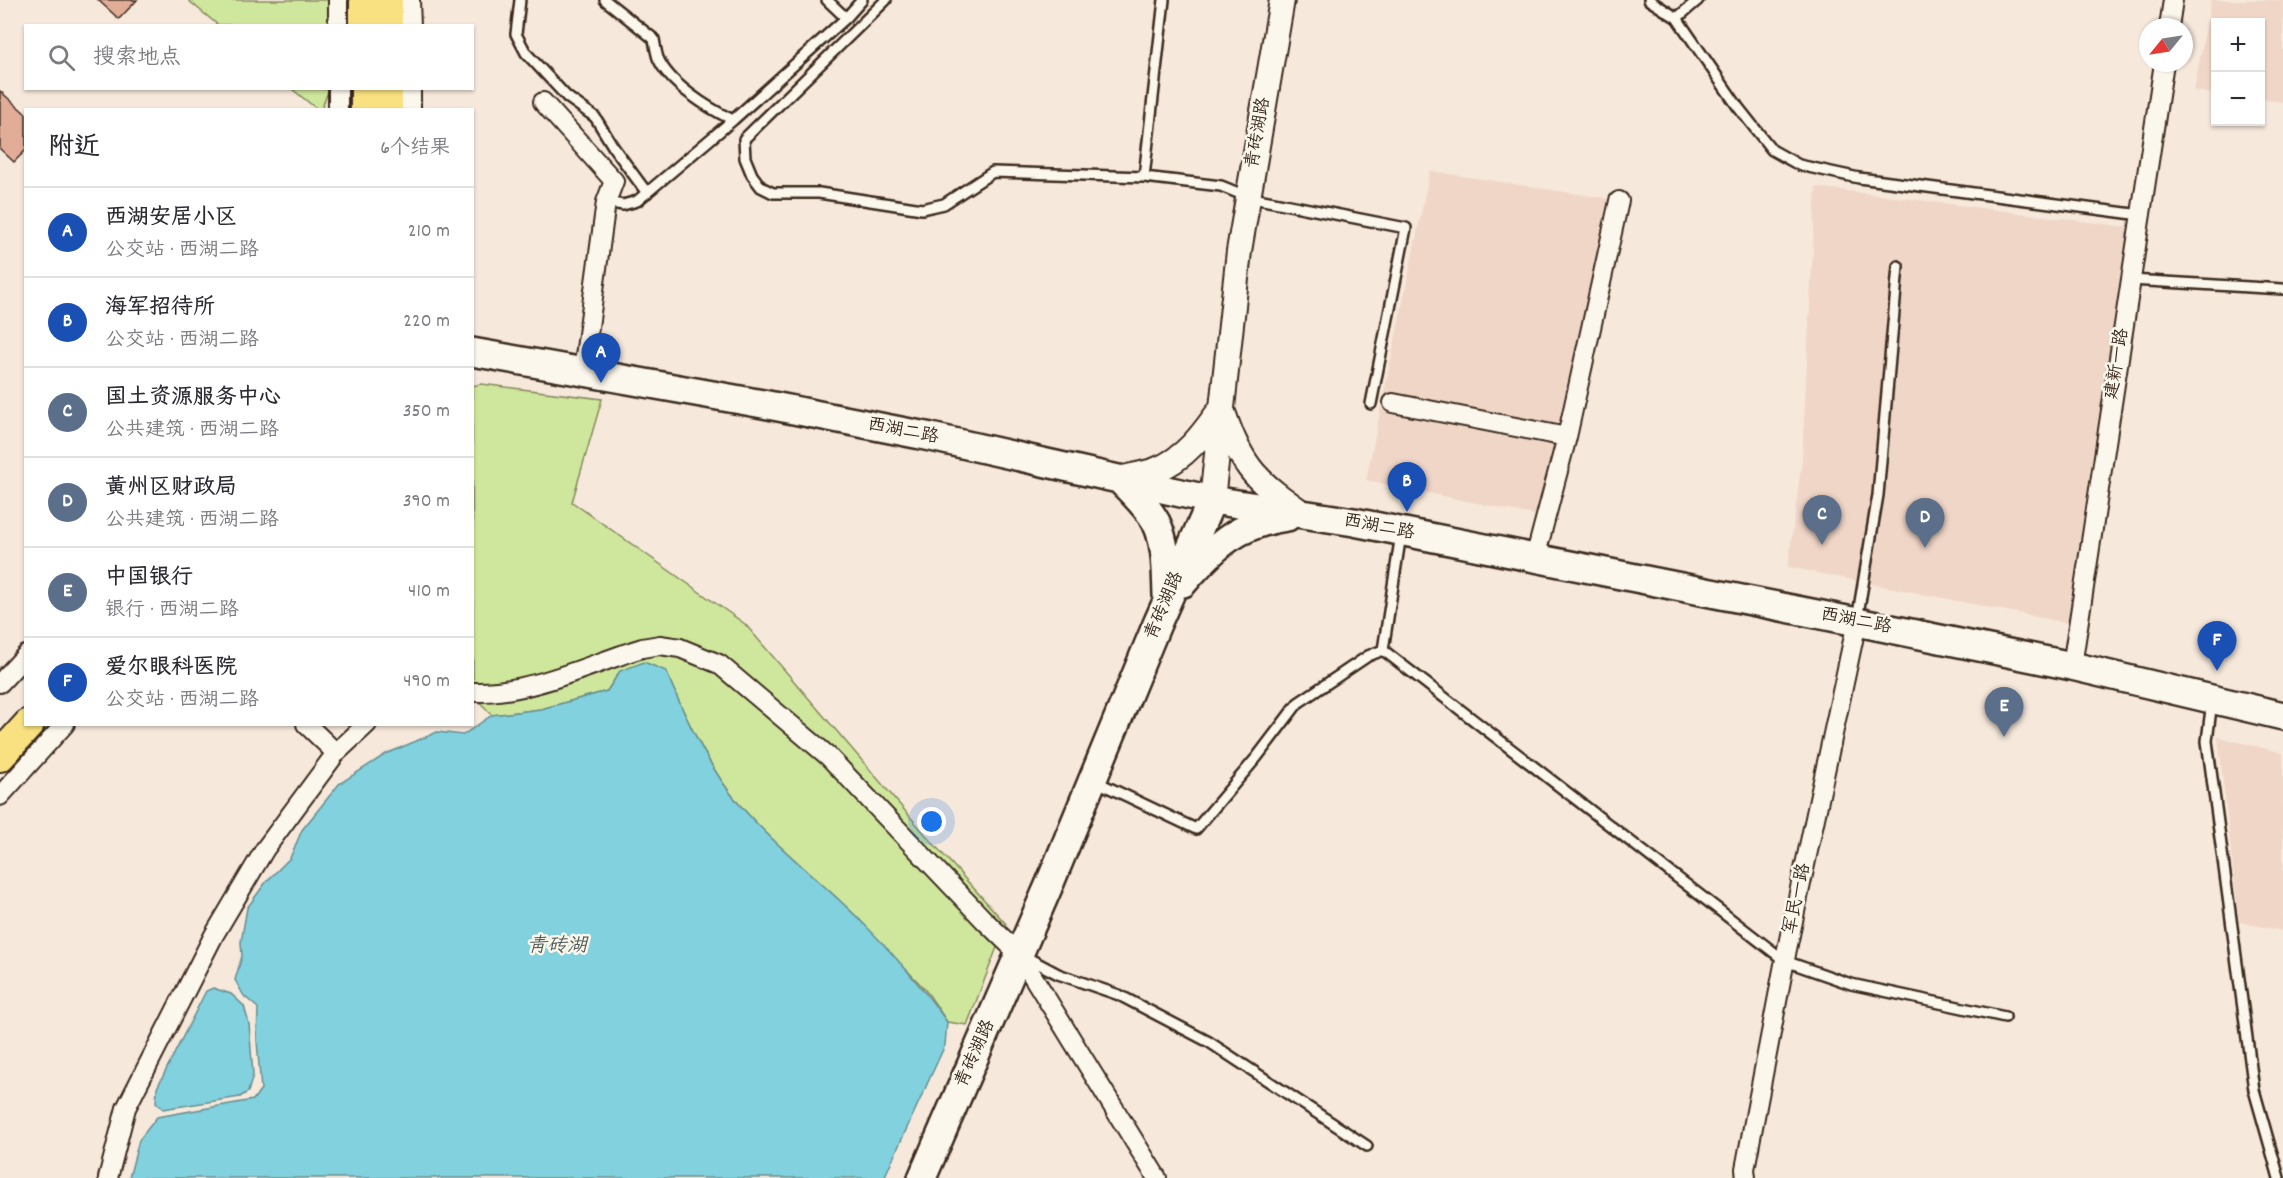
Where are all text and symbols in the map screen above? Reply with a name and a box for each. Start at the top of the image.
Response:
north arrow [2139,18,2193,72]
map controls [2211,18,2265,126]
button: + [2211,18,2265,72]
search box [24,24,474,90]
icon: search [45,41,78,74]
text: 搜索地点 [93,43,181,74]
button: − [2211,72,2265,126]
street label: 青砖湖路 [1240,95,1278,171]
text: 附近 [48,130,100,167]
text: 6个结果 [380,135,450,163]
text: 西湖安居小区 [105,203,237,234]
text: A [62,218,73,246]
text: 210 m [408,218,450,246]
text: 公交站 · 西湖二路 [105,237,259,265]
text: 海军招待所 [105,293,215,324]
text: B [63,308,72,336]
text: 220 m [403,308,450,336]
street label: 建新一路 [2100,326,2136,402]
text: 公交站 · 西湖二路 [105,327,259,355]
pin: A [582,334,620,383]
text: 国土资源服务中心 [105,383,281,414]
text: C [63,398,72,426]
text: 350 m [403,398,450,426]
street label: 西湖二路 [865,413,941,451]
text: 公共建筑 · 西湖二路 [105,417,279,445]
pin: B [1388,462,1426,512]
text: 黄州区财政局 [105,473,237,504]
text: D [62,488,73,516]
text: 390 m [403,488,450,516]
pin: C [1802,496,1842,545]
pin: D [1906,498,1944,548]
text: 公共建筑 · 西湖二路 [105,507,279,535]
street label: 西湖二路 [1341,509,1417,547]
text: 中国银行 [105,563,193,594]
street label: 青砖湖路 [1139,568,1191,644]
text: E [63,578,72,606]
text: 410 m [408,578,450,606]
text: 银行 · 西湖二路 [105,597,239,625]
street label: 西湖二路 [1818,603,1894,641]
pin: F [2198,622,2236,671]
text: 爱尔眼科医院 [105,653,237,684]
text: F [63,668,72,696]
text: 490 m [403,668,450,696]
text: 公交站 · 西湖二路 [105,687,259,715]
pin: E [1984,688,2024,737]
your location [917,807,946,836]
street label: 军民一路 [1778,861,1818,937]
water label: 青砖湖 [527,933,589,961]
street label: 青砖湖路 [950,1016,1002,1092]

